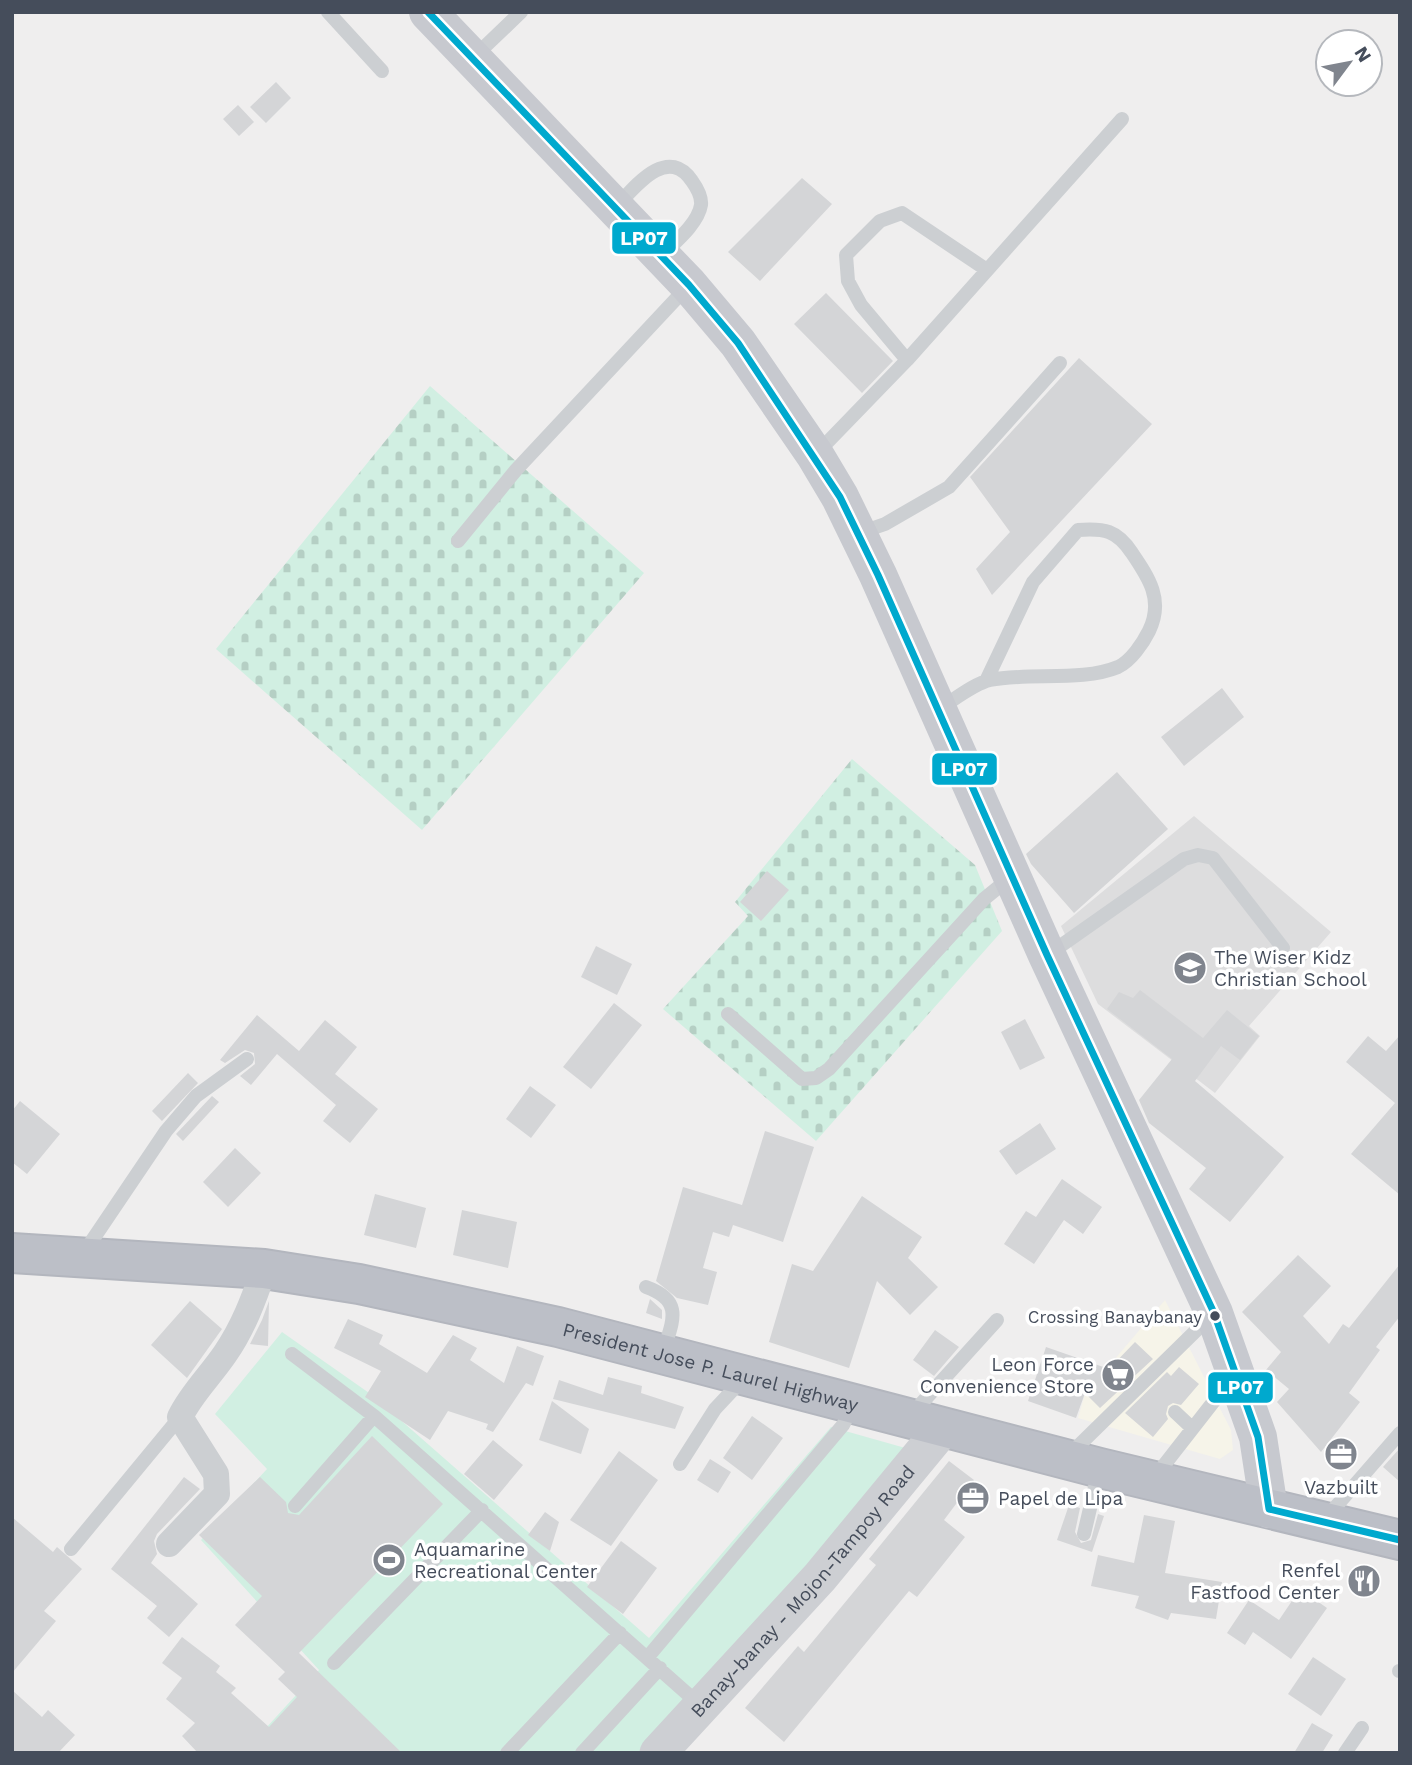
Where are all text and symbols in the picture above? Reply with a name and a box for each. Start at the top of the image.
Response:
north arrow [1314,28,1384,98]
text: N [1350,42,1376,66]
line badge: LP07 [611,221,677,255]
text: LP07 [620,227,668,250]
line badge: LP07 [931,752,998,786]
text: LP07 [940,758,988,781]
place label: The Wiser Kidz Christian School [1214,946,1367,991]
school or university icon: The Wiser Kidz Christian School [1171,949,1209,987]
place label: Crossing Banaybanay [1028,1307,1202,1327]
marker: Crossing Banaybanay [1208,1309,1222,1323]
street label: President Jose P. Laurel Highway [560,1318,861,1417]
place label: Leon Force Convenience Store [920,1353,1094,1398]
supermarket icon: Leon Force Convenience Store [1099,1356,1137,1394]
line badge: LP07 [1207,1371,1274,1404]
text: LP07 [1216,1376,1264,1399]
office icon: Vazbuilt [1322,1435,1360,1473]
street label: Banay-banay - Mojon-Tampoy Road [686,1461,920,1722]
place label: Vazbuilt [1304,1476,1378,1499]
office icon: Papel de Lipa [954,1479,992,1517]
place label: Papel de Lipa [998,1487,1124,1510]
place label: Aquamarine Recreational Center [414,1538,598,1583]
sports icon: Aquamarine Recreational Center [370,1541,408,1579]
place label: Renfel Fastfood Center [1190,1559,1340,1604]
restaurant icon: Renfel Fastfood Center [1345,1562,1383,1600]

